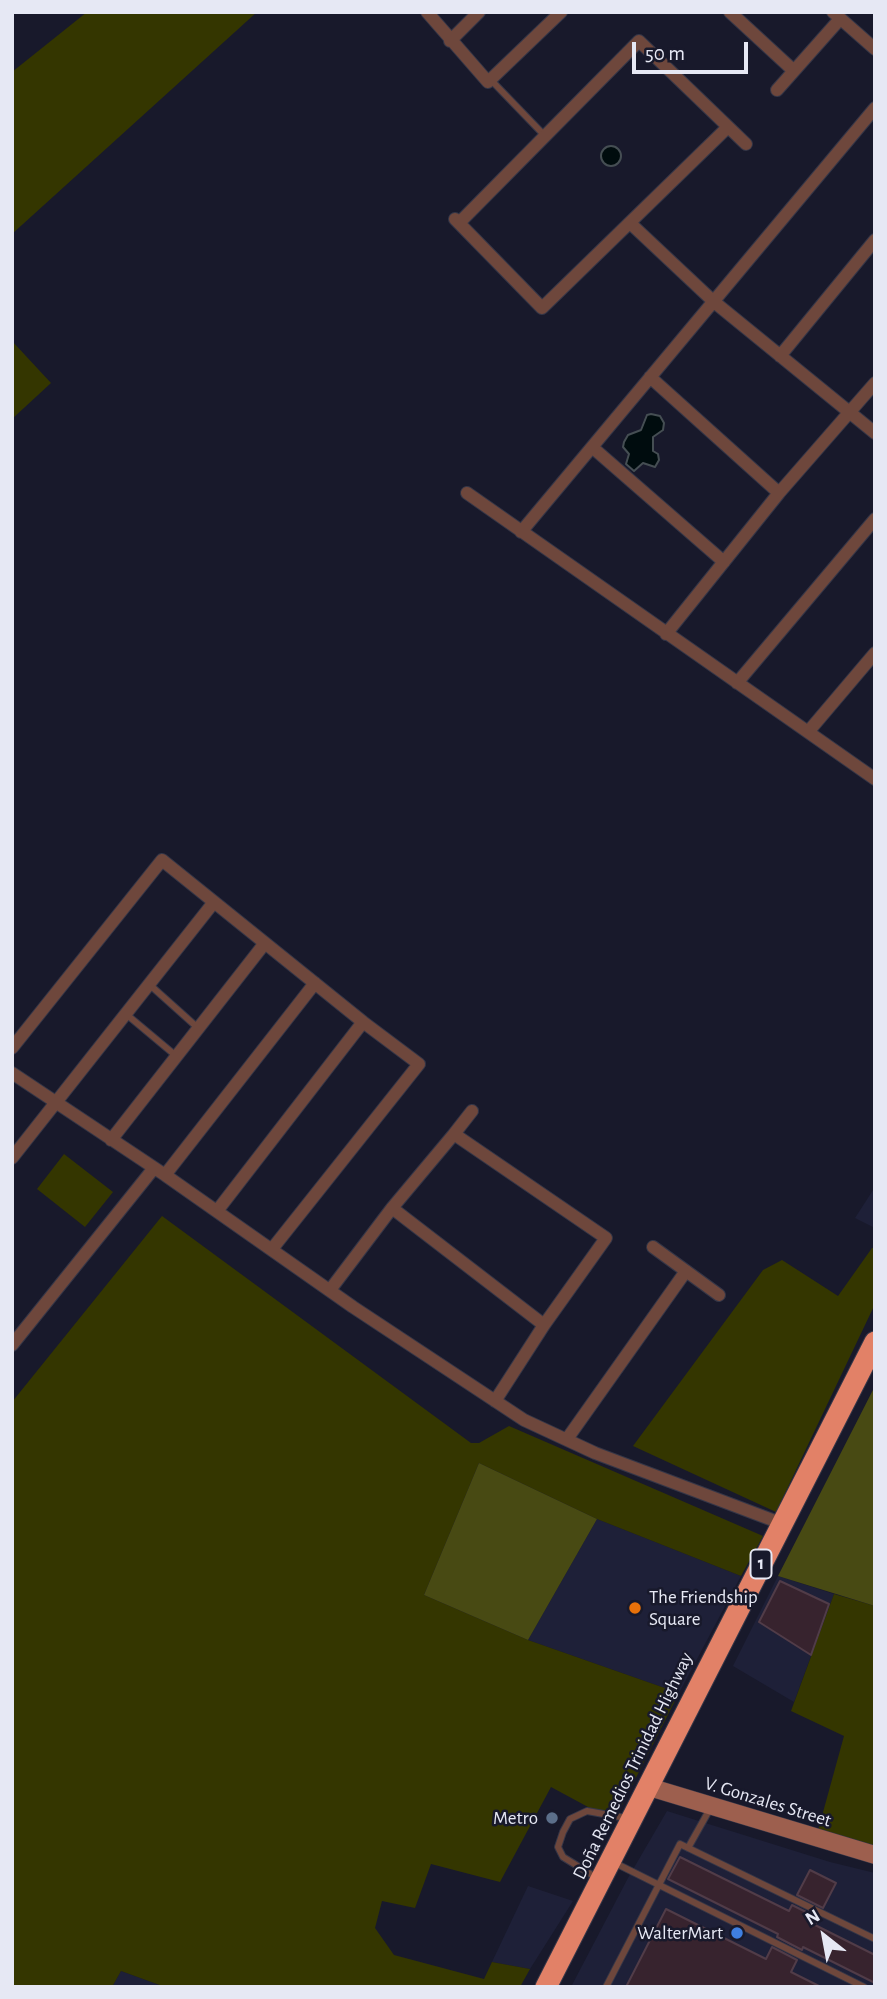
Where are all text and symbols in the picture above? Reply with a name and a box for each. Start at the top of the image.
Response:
scale bar [635,28,750,72]
text: 50 m [645,43,685,64]
road number: 1 [750,1549,772,1578]
place label: The Friendship Square [649,1586,758,1630]
marker: The Friendship Square [627,1600,643,1616]
street label: Doña Remedios Trinidad Highway [568,1649,698,1883]
street label: V. Gonzales Street [702,1772,834,1832]
place label: Metro [493,1807,538,1829]
marker: Metro [544,1810,560,1826]
north arrow [789,1901,859,1971]
text: N [802,1906,823,1929]
place label: WalterMart [637,1922,723,1944]
marker: WalterMart [729,1925,745,1941]

